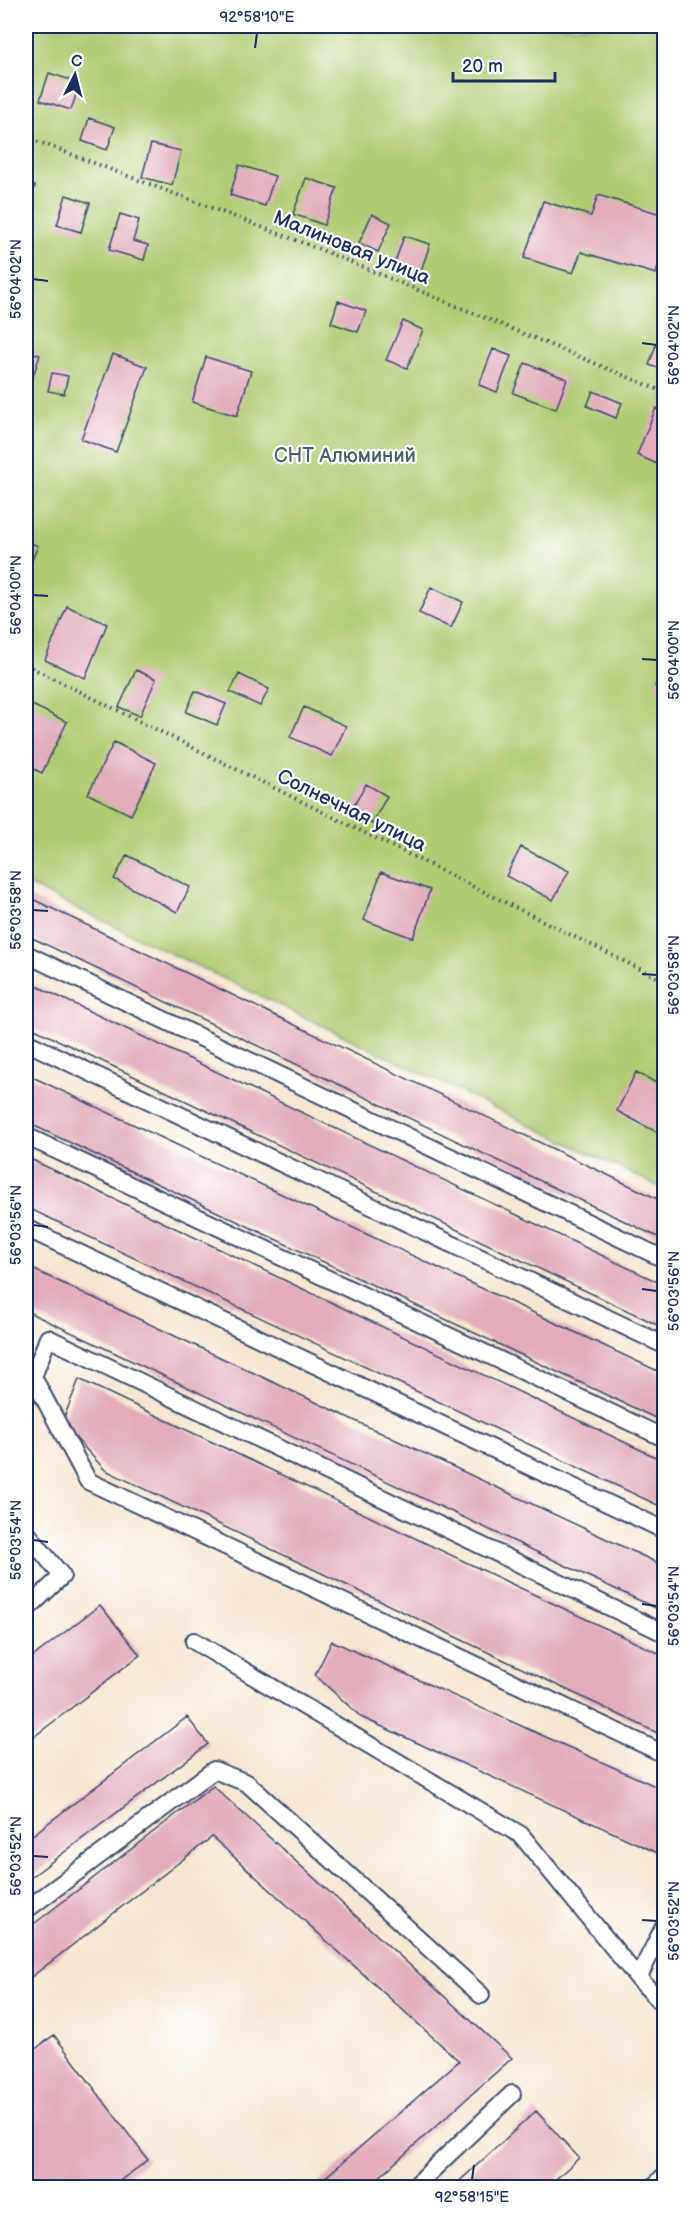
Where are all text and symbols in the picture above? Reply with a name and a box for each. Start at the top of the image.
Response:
text: 92°58'10"E [220,8,294,27]
north arrow [45,45,105,105]
scale bar [453,45,555,83]
text: С [70,52,83,72]
text: 20 m [462,56,503,77]
street label: Малиновая улица [270,206,434,290]
text: 56°04'02"N [7,239,26,319]
text: 56°04'02"N [665,305,684,385]
park label: СНТ Алюминий [274,444,416,468]
text: 56°04'00"N [7,555,26,635]
text: 56°04'00"N [665,620,684,700]
street label: Солнечная улица [273,764,430,857]
text: 56°03'58"N [7,870,26,950]
text: 56°03'58"N [665,935,684,1015]
text: 56°03'56"N [7,1185,26,1265]
text: 56°03'56"N [665,1251,684,1331]
text: 56°03'54"N [7,1500,26,1580]
text: 56°03'54"N [665,1566,684,1646]
text: 56°03'52"N [7,1816,26,1896]
text: 56°03'52"N [665,1881,684,1961]
text: 92°58'15"E [435,2188,509,2207]

